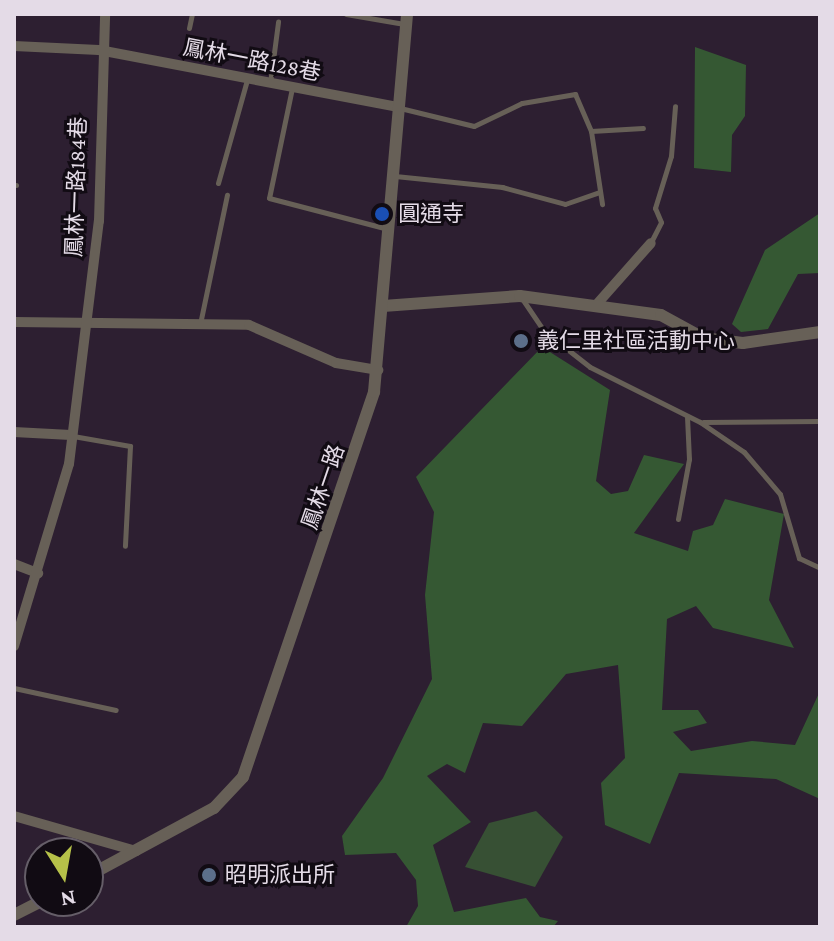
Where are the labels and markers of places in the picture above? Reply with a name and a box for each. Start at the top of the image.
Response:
place label: 圓通寺 [398,201,464,227]
marker: 圓通寺 [373,205,391,223]
place label: 義仁里社區活動中心 [537,328,735,354]
marker: 義仁里社區活動中心 [512,332,530,350]
place label: 昭明派出所 [225,862,335,888]
marker: 昭明派出所 [200,866,218,884]

